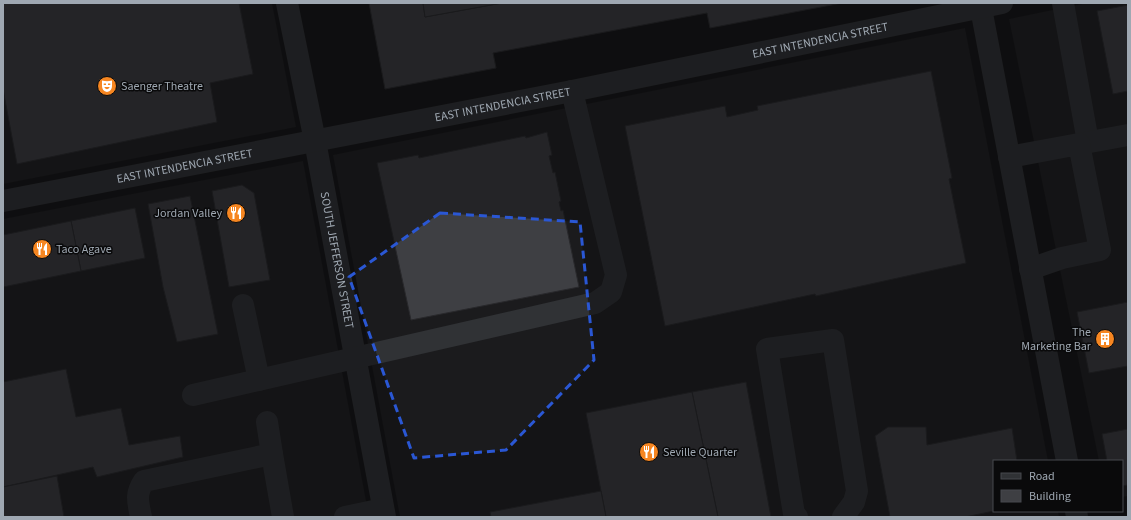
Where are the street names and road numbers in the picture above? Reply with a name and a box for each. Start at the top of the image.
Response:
street label: EAST INTENDENCIA STREET [751,18,890,63]
street label: EAST INTENDENCIA STREET [433,83,573,126]
street label: EAST INTENDENCIA STREET [115,145,255,188]
street label: SOUTH JEFFERSON STREET [316,190,358,331]

